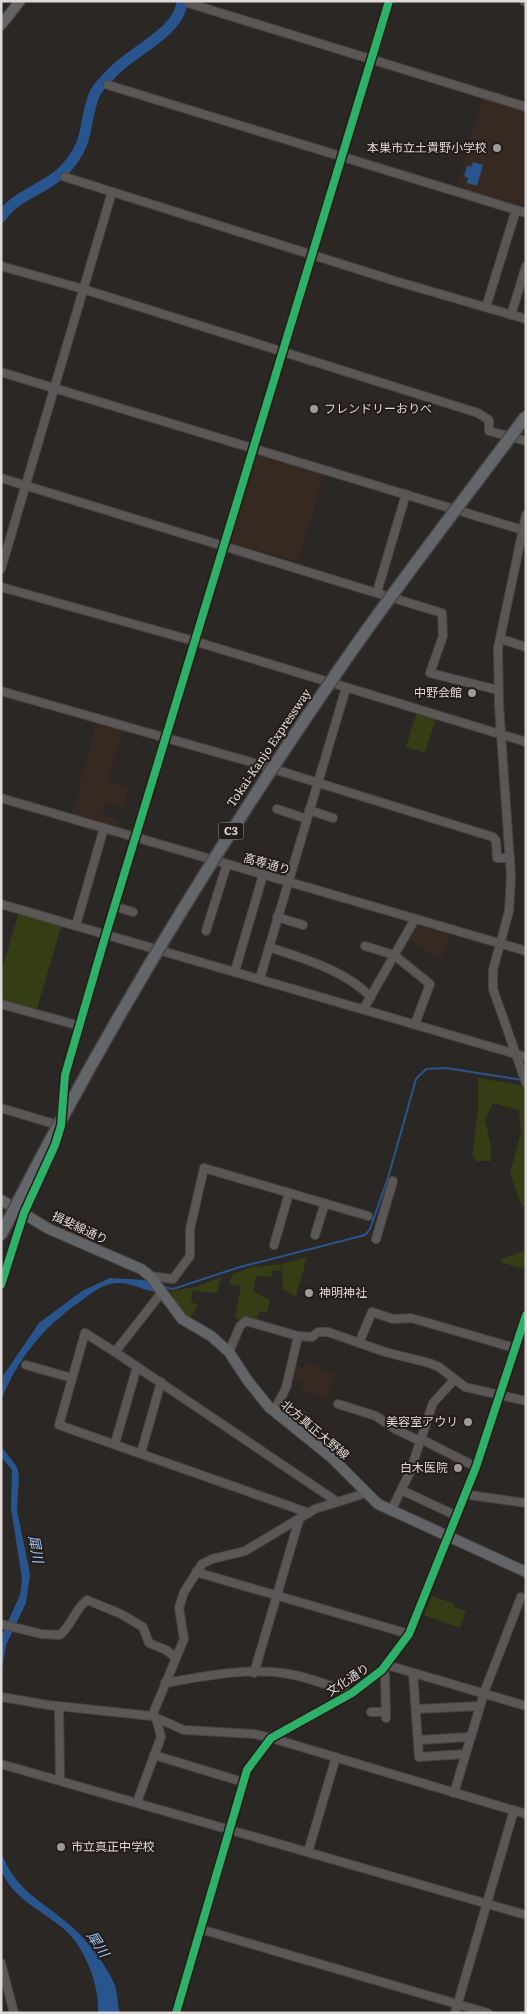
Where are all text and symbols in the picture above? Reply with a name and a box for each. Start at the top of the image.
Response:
place label: 本巣市立土貴野小学校 [367,138,487,156]
marker: 本巣市立土貴野小学校 [491,142,503,154]
place label: フレンドリーおりべ [324,399,432,417]
marker: フレンドリーおりべ [308,403,320,415]
place label: 中野会館 [414,683,462,701]
street label: Tokai-Kanjo Expressway [222,684,315,811]
marker: 中野会館 [466,687,478,699]
road number: C3 [218,822,244,839]
street label: 高専通り [242,848,293,878]
street label: 揖斐線通り [49,1206,111,1248]
place label: 神明神社 [319,1283,367,1301]
marker: 神明神社 [303,1287,315,1299]
street label: 北方真正大野線 [278,1395,354,1463]
place label: 美容室アウリ [386,1412,458,1430]
marker: 美容室アウリ [462,1416,474,1428]
place label: 白木医院 [400,1458,448,1476]
marker: 白木医院 [452,1462,464,1474]
water label: 犀川 [24,1533,50,1566]
street label: 文化通り [322,1659,372,1700]
place label: 市立真正中学校 [71,1837,155,1855]
marker: 市立真正中学校 [55,1841,67,1853]
water label: 犀川 [83,1926,116,1962]

